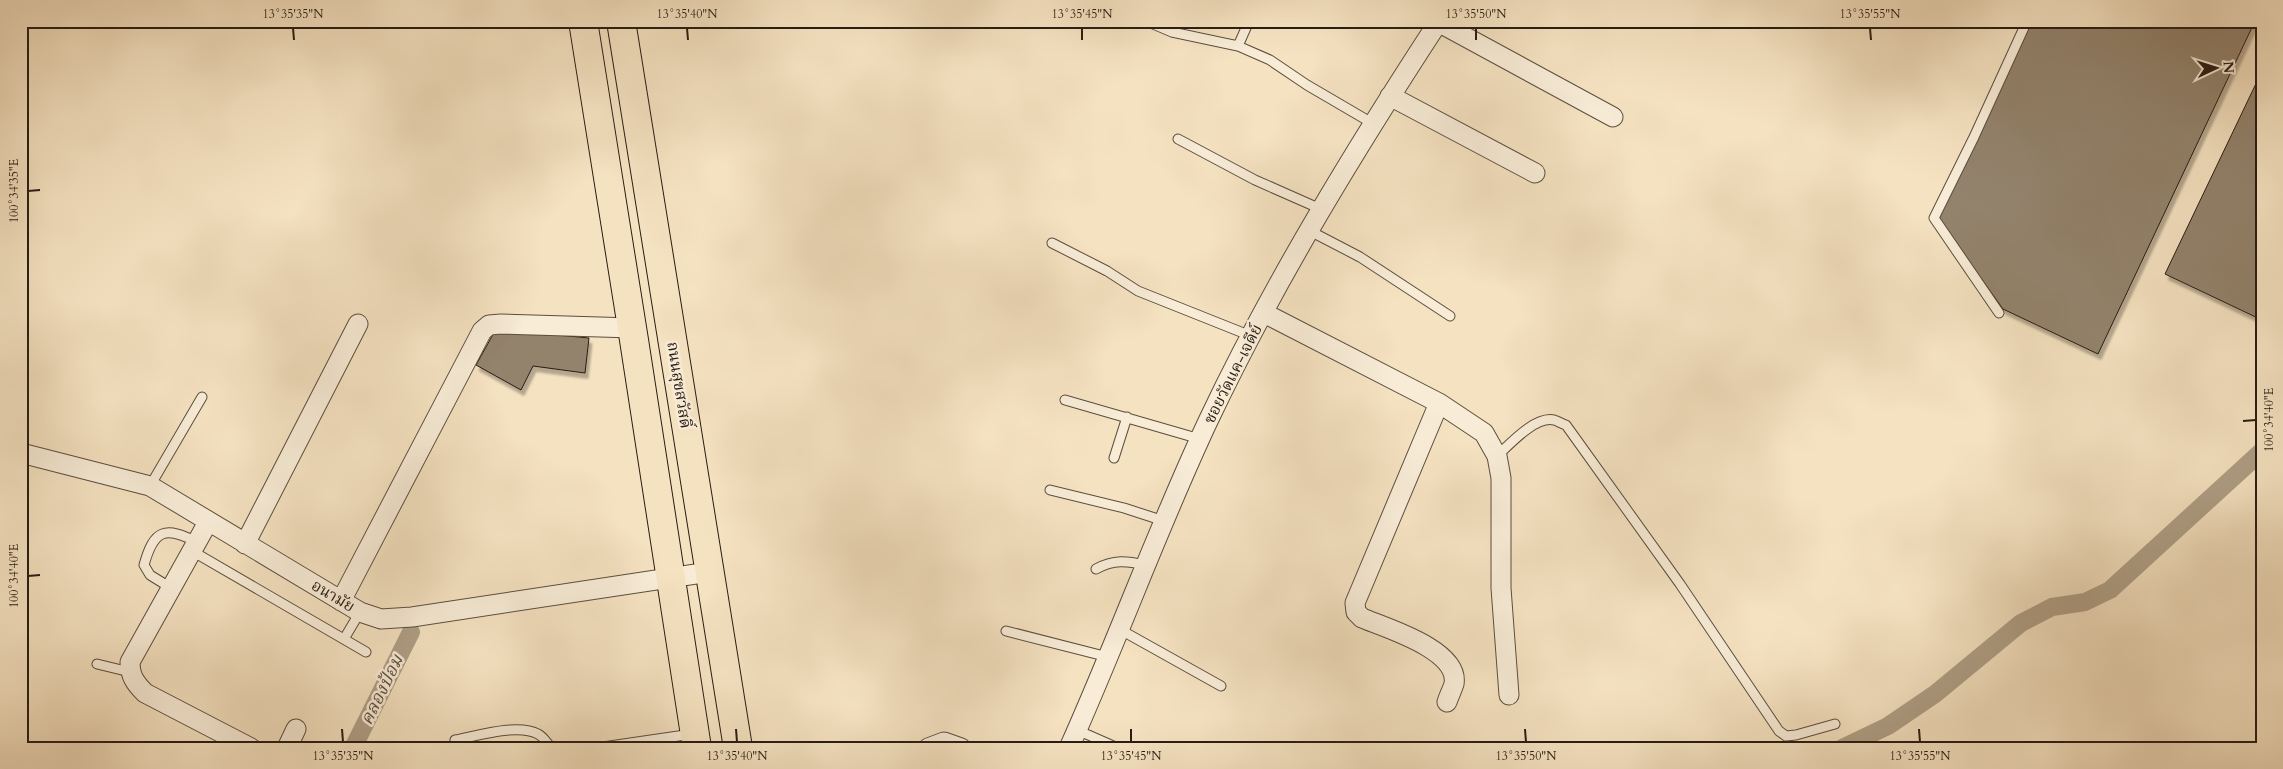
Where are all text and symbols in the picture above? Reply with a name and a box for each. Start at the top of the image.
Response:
text: 13°35'35"N [263,6,324,22]
text: 13°35'40"N [657,6,718,22]
text: 13°35'45"N [1052,6,1113,22]
text: 13°35'50"N [1446,6,1507,22]
text: 13°35'55"N [1840,6,1901,22]
north arrow [2190,42,2240,92]
text: N [2219,60,2238,74]
text: 100°34'35"E [6,159,22,223]
street label: ซอยวัดแค-เจดีย์ [1198,320,1268,428]
street label: ถนนสุขสวัสดิ์ [661,340,698,431]
text: 100°34'40"E [2261,388,2277,452]
text: 100°34'40"E [6,544,22,608]
street label: อนามัย [307,574,359,618]
water label: คลองป้อม [354,650,410,729]
text: 13°35'35"N [313,748,374,764]
text: 13°35'40"N [707,748,768,764]
text: 13°35'45"N [1101,748,1162,764]
text: 13°35'50"N [1496,748,1557,764]
text: 13°35'55"N [1890,748,1951,764]

